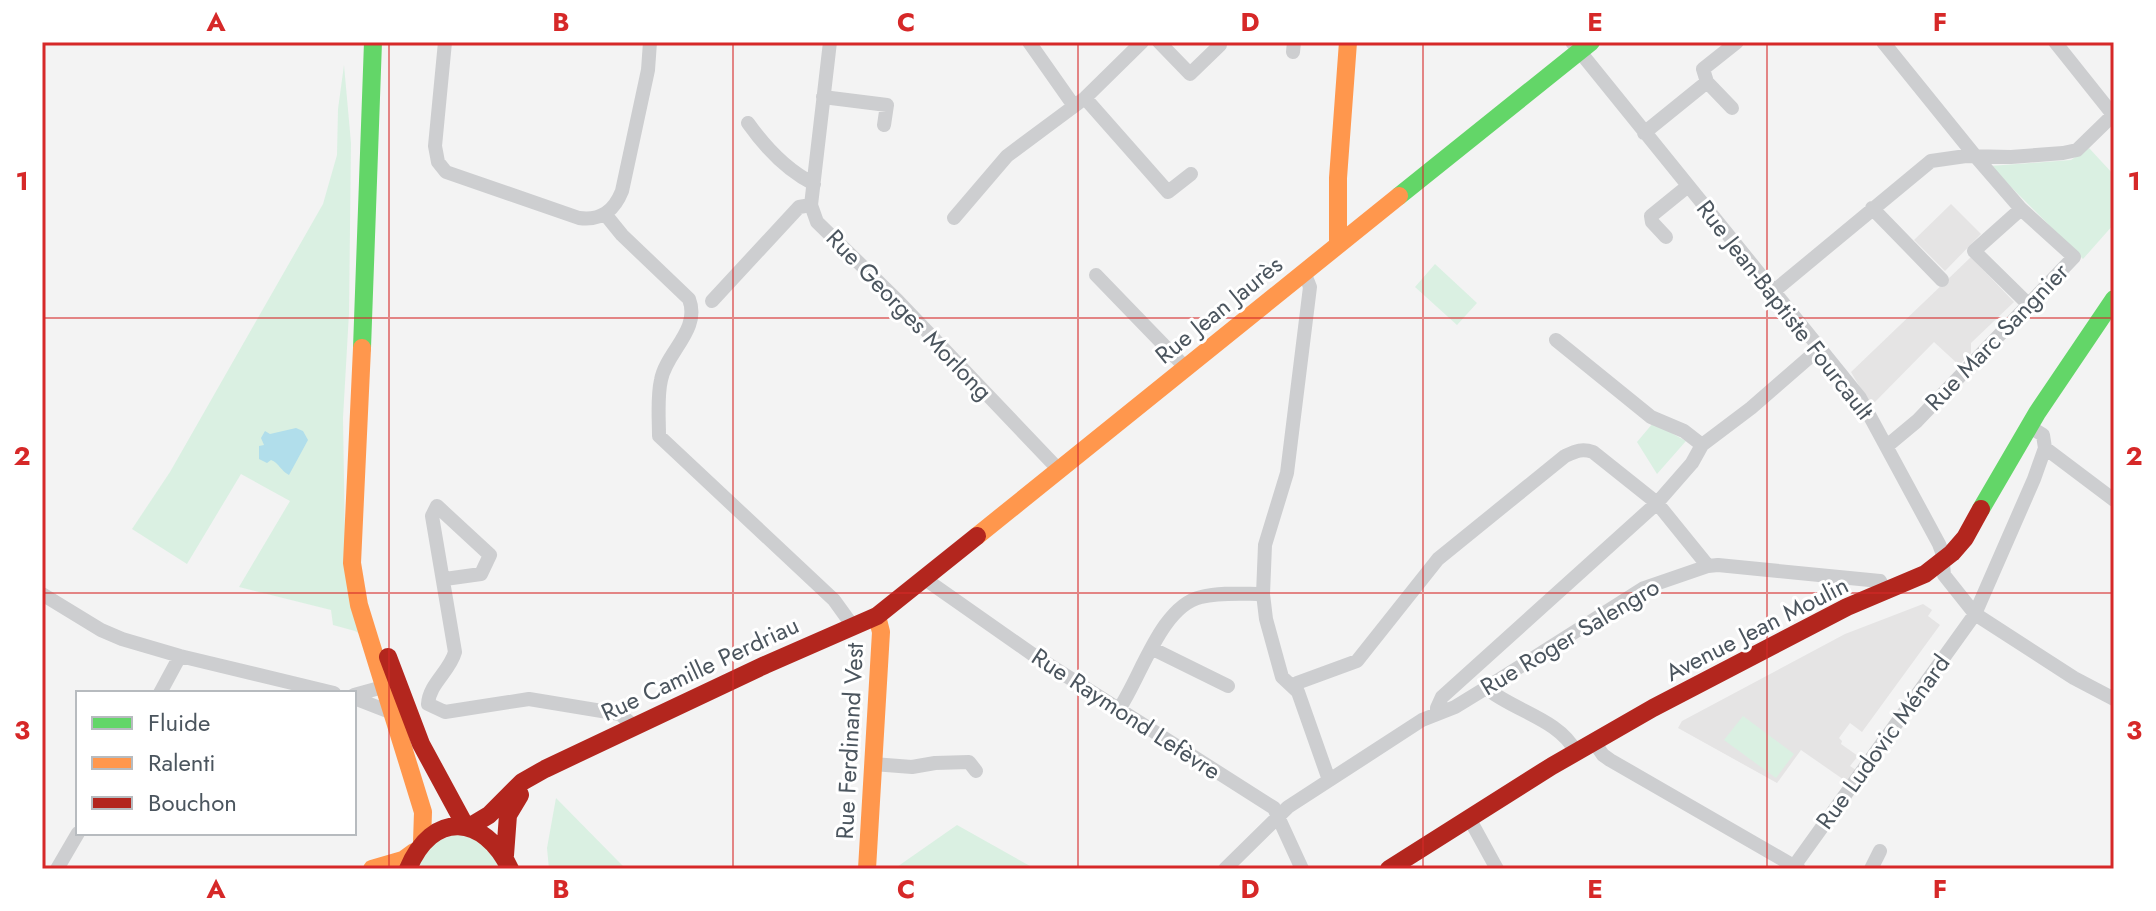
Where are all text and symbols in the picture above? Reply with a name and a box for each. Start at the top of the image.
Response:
text: A [205,3,226,41]
text: B [552,3,570,41]
text: C [897,3,915,41]
text: D [1240,3,1260,41]
text: E [1587,3,1603,41]
text: F [1933,3,1947,41]
text: 1 [15,162,29,200]
text: 1 [2127,162,2141,200]
street label: Rue Jean-Baptiste Fourcault [1688,192,1883,427]
street label: Rue Georges Morlong [818,221,1000,408]
street label: Rue Jean Jaurès [1147,247,1290,372]
street label: Rue Marc Sangnier [1917,254,2077,418]
text: 2 [13,437,31,475]
text: 2 [2125,437,2143,475]
street label: Avenue Jean Moulin [1659,567,1854,690]
street label: Rue Roger Salengro [1474,569,1666,704]
street label: Rue Camille Perdriau [595,607,804,730]
street label: Rue Raymond Lefèvre [1025,639,1228,788]
street label: Rue Ferdinand Vest [827,642,872,840]
street label: Rue Ludovic Ménard [1807,647,1958,836]
legend [76,691,356,835]
text: Fluide [148,705,210,740]
text: 3 [14,711,30,749]
text: 3 [2126,711,2142,749]
text: Ralenti [148,745,215,780]
text: Bouchon [148,785,237,820]
text: A [205,870,226,908]
text: B [552,870,570,908]
text: C [897,870,915,908]
text: D [1240,870,1260,908]
text: E [1587,870,1603,908]
text: F [1933,870,1947,908]

